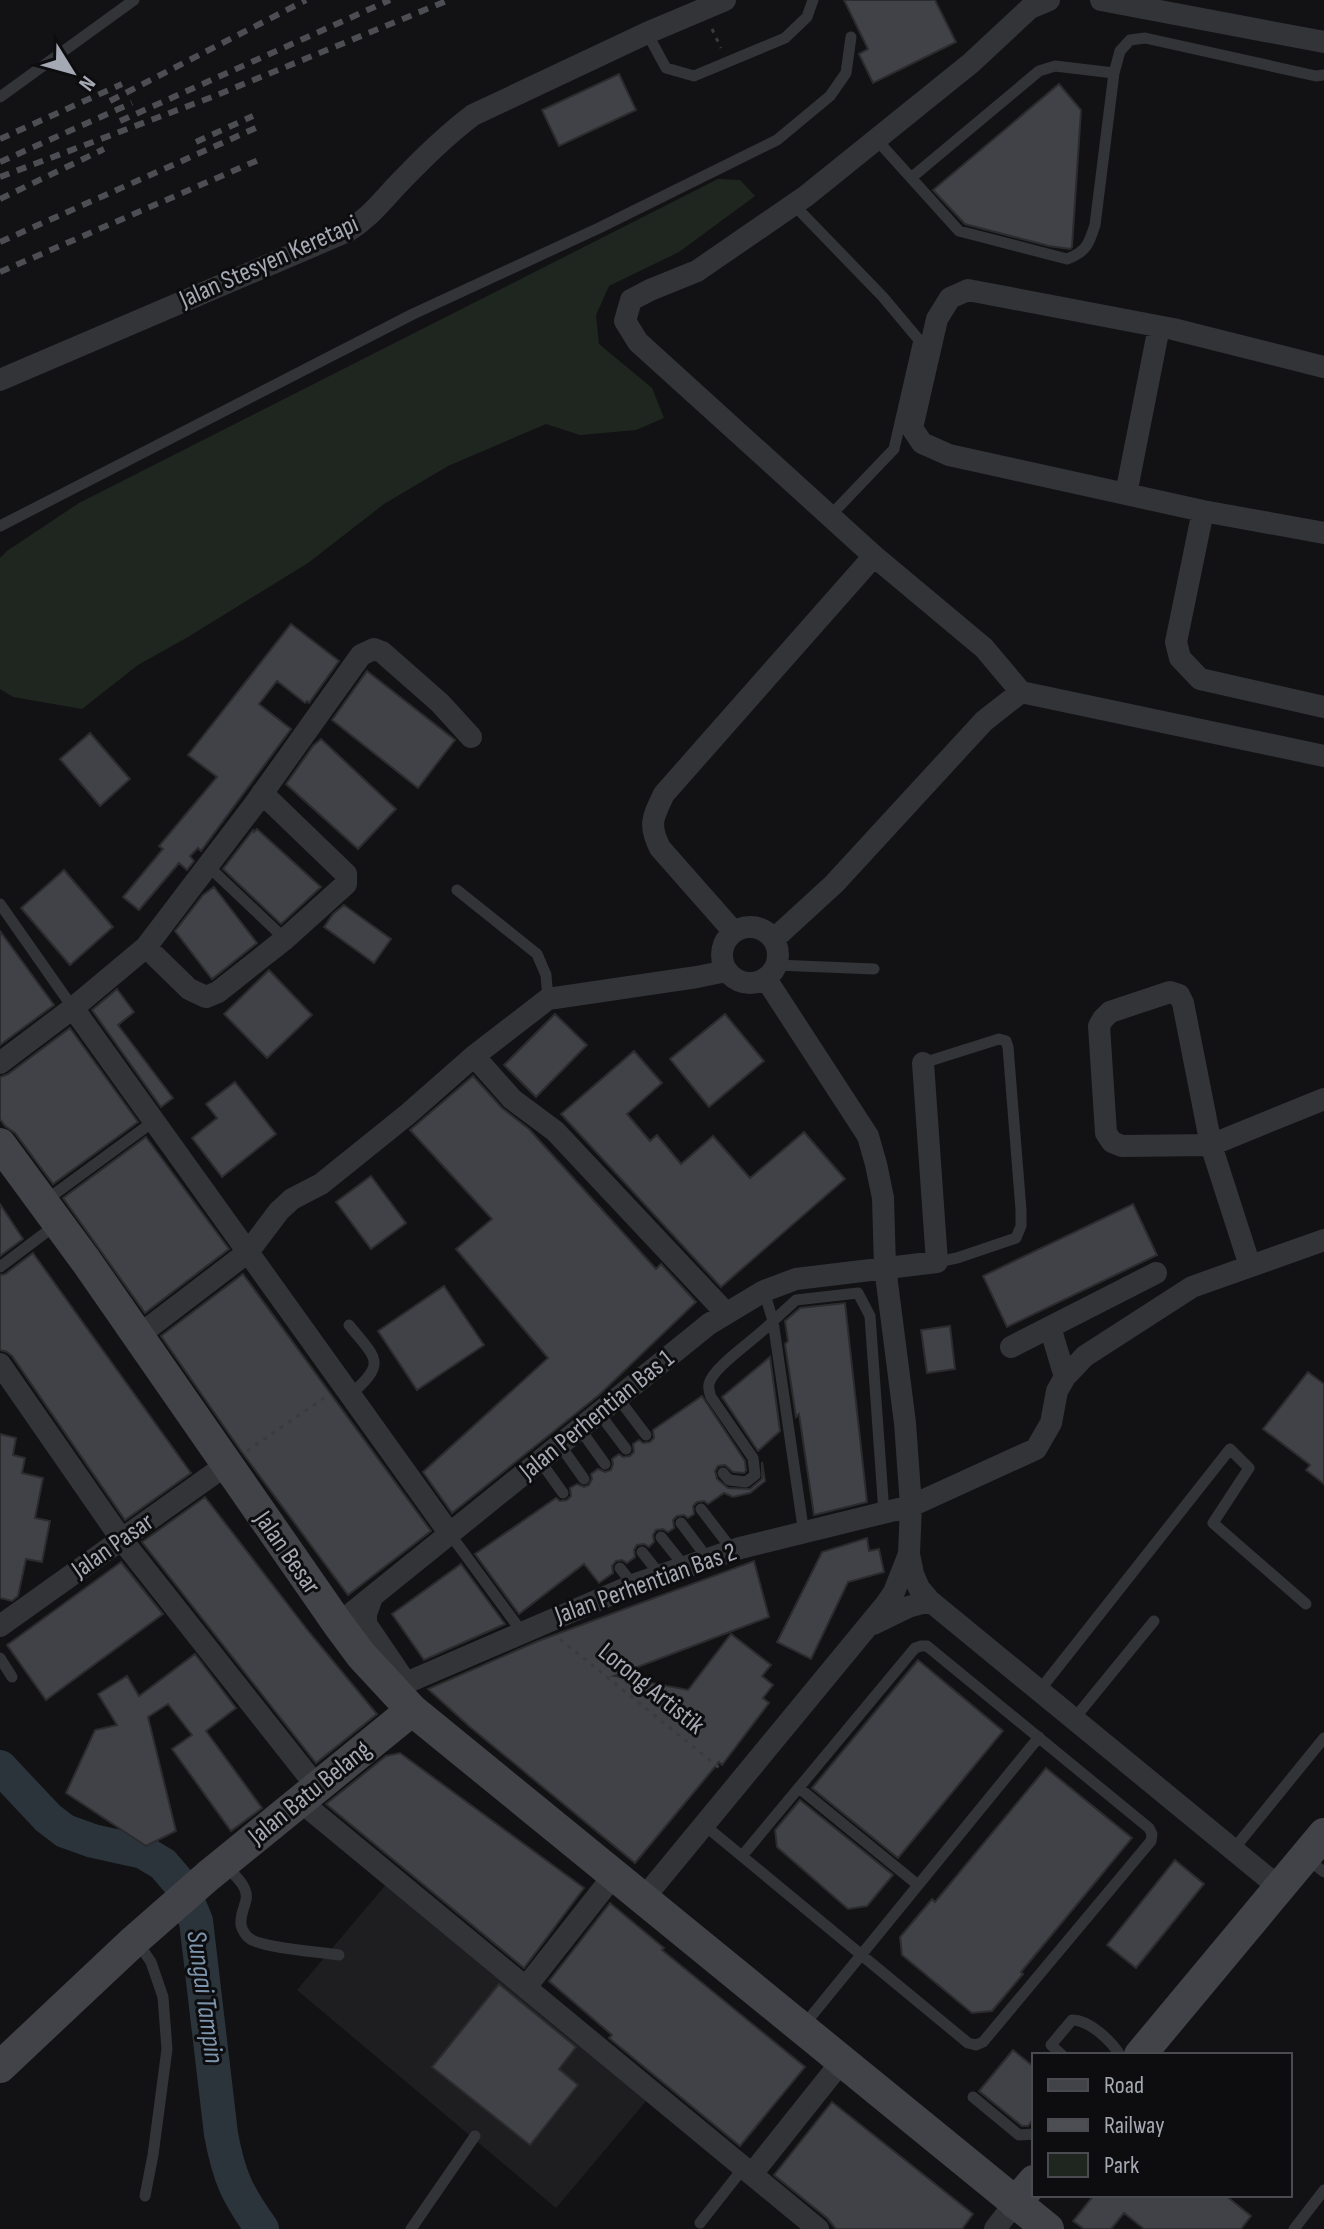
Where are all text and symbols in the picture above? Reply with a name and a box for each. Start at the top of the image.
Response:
north arrow [32,32,112,112]
text: N [72,70,101,96]
street label: Jalan Stesyen Keretapi [174,209,363,316]
street label: Jalan Perhentian Bas 1 [513,1343,680,1487]
street label: Jalan Besar [247,1505,327,1601]
street label: Jalan Pasar [65,1506,160,1586]
street label: Jalan Perhentian Bas 2 [550,1537,741,1632]
street label: Lorong Artistik [592,1637,710,1741]
street label: Jalan Batu Belang [242,1734,377,1852]
water label: Sungai Tampin [179,1929,231,2066]
legend [1032,2053,1292,2197]
text: Road [1104,2071,1144,2100]
text: Railway [1104,2111,1164,2140]
text: Park [1104,2151,1139,2180]

